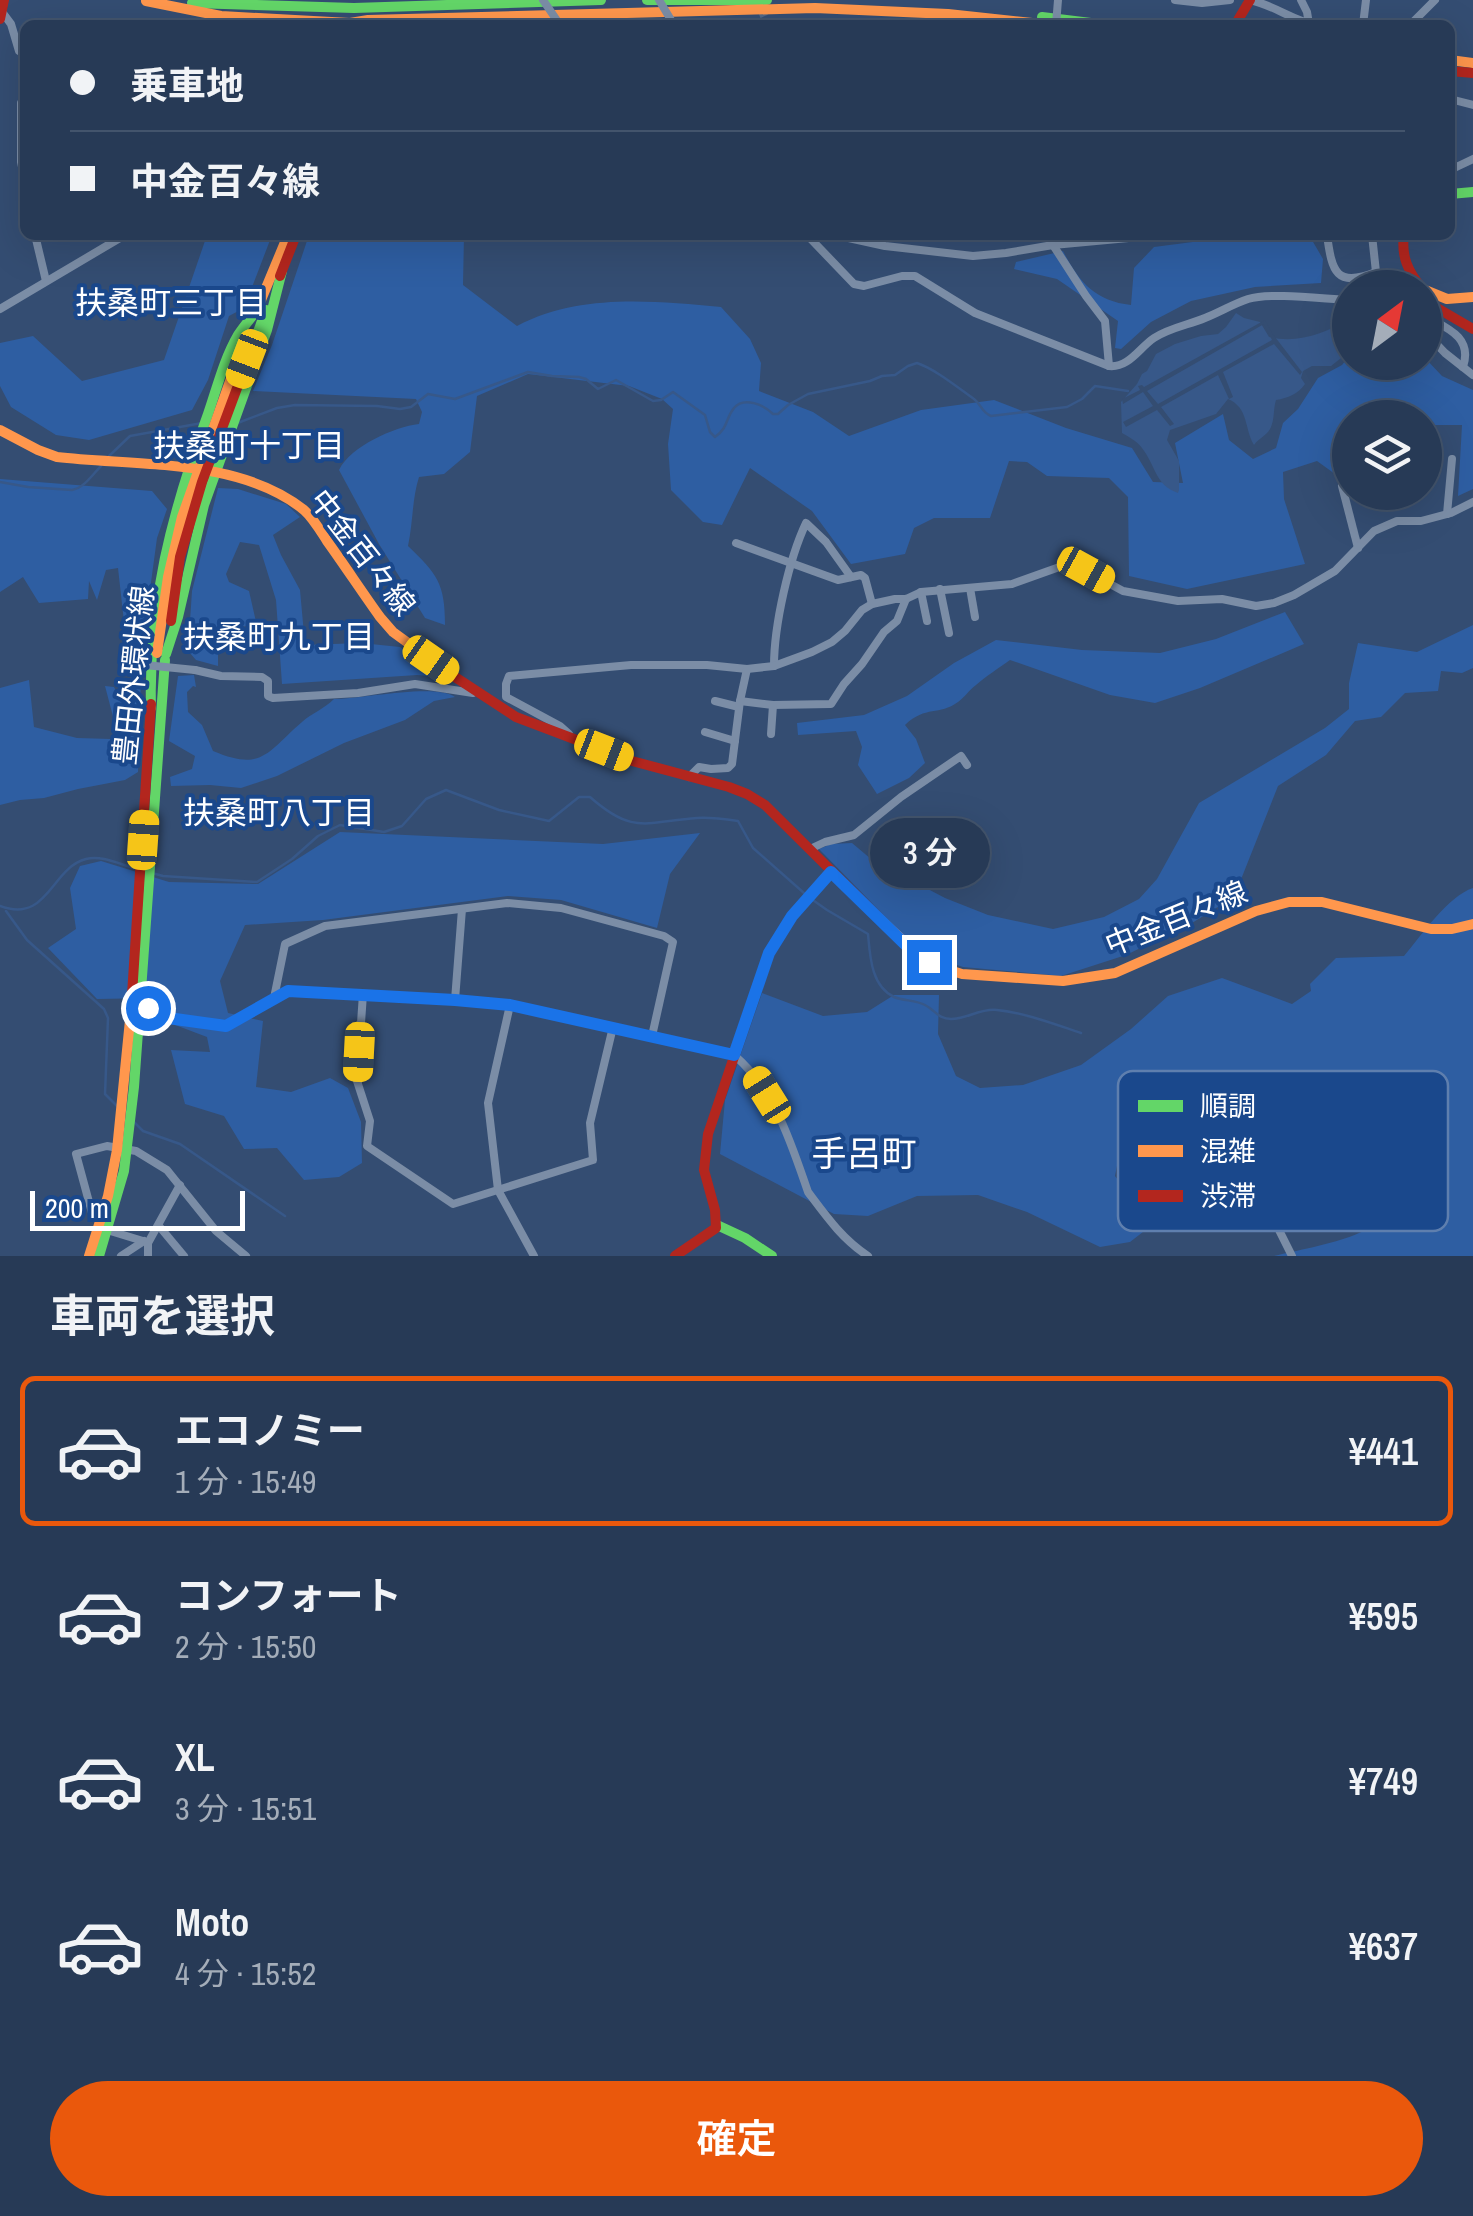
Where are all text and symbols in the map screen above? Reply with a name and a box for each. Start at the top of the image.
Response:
text: 乗車地 [130,60,244,111]
text: 中金百々線 [130,156,320,207]
north arrow [1332,270,1442,380]
map controls [1332,270,1442,510]
district label: 扶桑町三丁目 [75,281,267,324]
car [222,326,272,392]
button: layers [1332,400,1442,510]
district label: 扶桑町十丁目 [153,424,345,467]
street label: 中金百々線 [301,481,425,623]
car [1052,542,1120,598]
street label: 豊田外環状線 [104,583,162,767]
district label: 扶桑町九丁目 [183,615,375,658]
car [398,631,464,689]
car [571,725,637,775]
district label: 扶桑町八丁目 [183,791,375,834]
car [126,809,160,871]
callout: 3 分 [869,817,989,887]
text: 3 分 [903,831,957,874]
street label: 中金百々線 [1099,871,1253,965]
route end [907,940,952,985]
route start [126,986,171,1031]
car [342,1021,376,1083]
car [738,1062,796,1128]
legend [1118,1071,1448,1231]
text: 順調 [1200,1087,1256,1125]
district label: 手呂町 [811,1130,917,1177]
text: 混雑 [1200,1132,1256,1170]
text: 渋滞 [1200,1177,1256,1215]
scale bar [30,1186,245,1230]
text: 200 m [45,1189,109,1227]
text: 車両を選択 [50,1285,275,1346]
text: エコノミー [175,1405,365,1456]
icon: car [55,1406,145,1496]
text: ¥441 [1349,1426,1418,1477]
text: 1 分 · 15:49 [175,1460,316,1503]
text: コンフォート [175,1570,402,1621]
icon: car [55,1571,145,1661]
text: ¥595 [1349,1591,1418,1642]
text: 2 分 · 15:50 [175,1625,316,1668]
text: XL [175,1732,215,1783]
icon: car [55,1736,145,1826]
text: ¥749 [1349,1756,1418,1807]
text: 3 分 · 15:51 [175,1787,316,1830]
text: Moto [175,1897,249,1948]
icon: car [55,1901,145,1991]
text: ¥637 [1349,1921,1418,1972]
text: 4 分 · 15:52 [175,1952,316,1995]
button: 確定 [50,2081,1423,2196]

